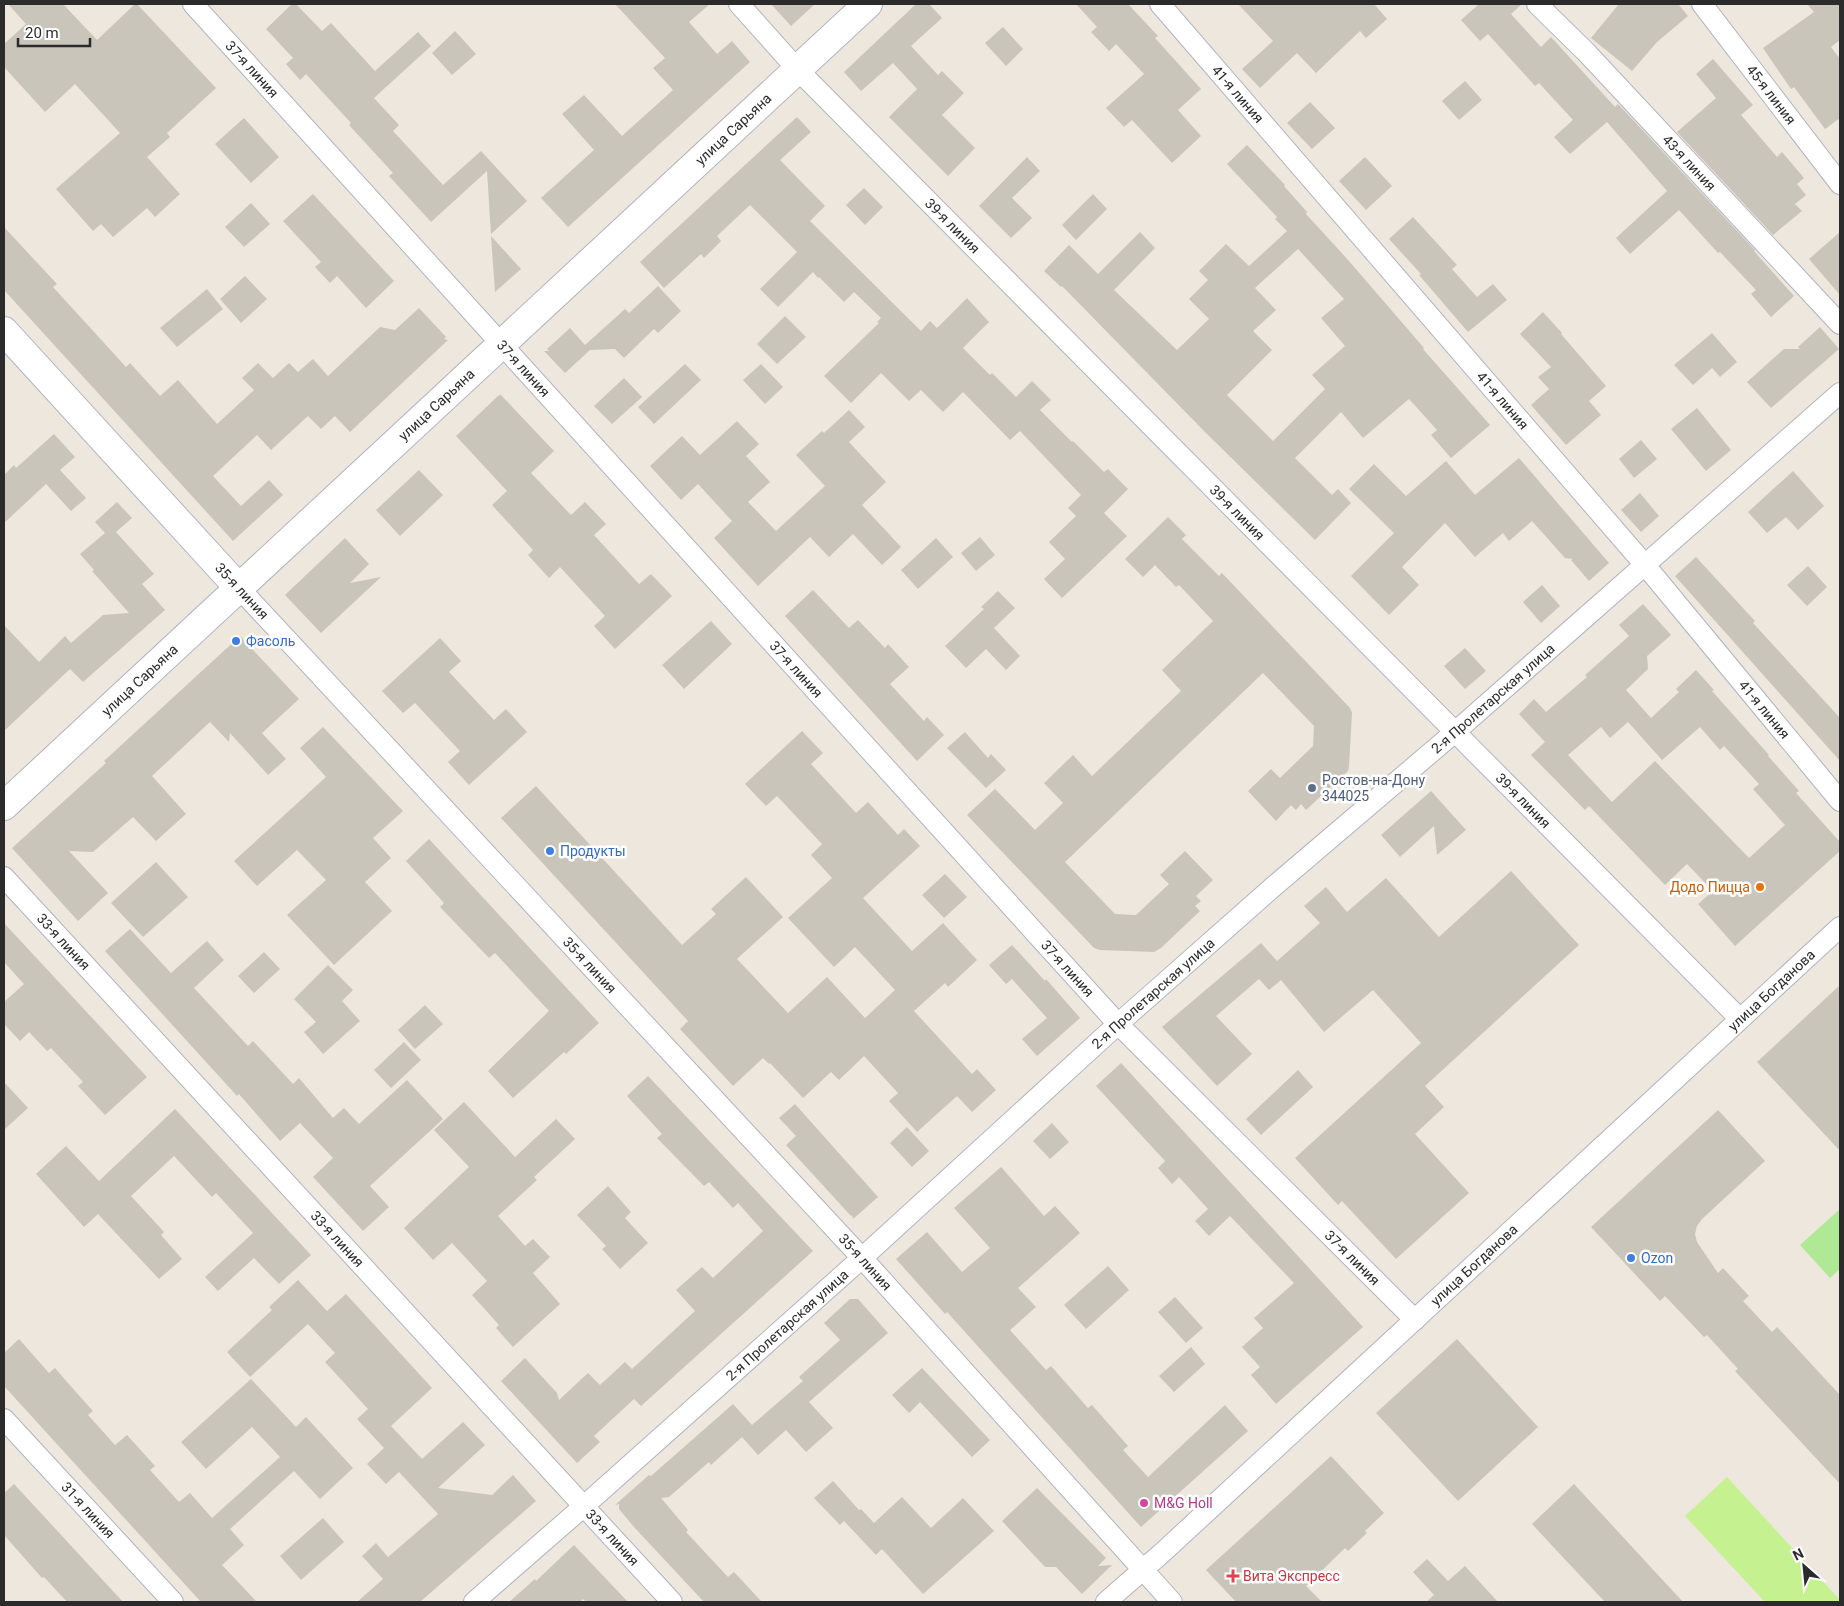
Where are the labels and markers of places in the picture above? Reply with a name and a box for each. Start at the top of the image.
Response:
place label: Фасоль [246,633,295,649]
marker: Фасоль [230,635,242,647]
place label: Ростов-на-Дону 344025 [1322,772,1426,804]
marker: Ростов-на-Дону 344025 [1306,782,1318,794]
place label: Продукты [560,843,626,859]
marker: Продукты [544,845,556,857]
place label: Додо Пицца [1670,879,1750,895]
marker: Додо Пицца [1754,881,1766,893]
place label: Ozon [1641,1250,1673,1266]
marker: Ozon [1625,1252,1637,1264]
place label: M&G Holl [1154,1495,1213,1511]
marker: M&G Holl [1138,1497,1150,1509]
place label: Вита Экспресс [1243,1568,1340,1584]
marker: Вита Экспресс [1227,1570,1239,1582]

